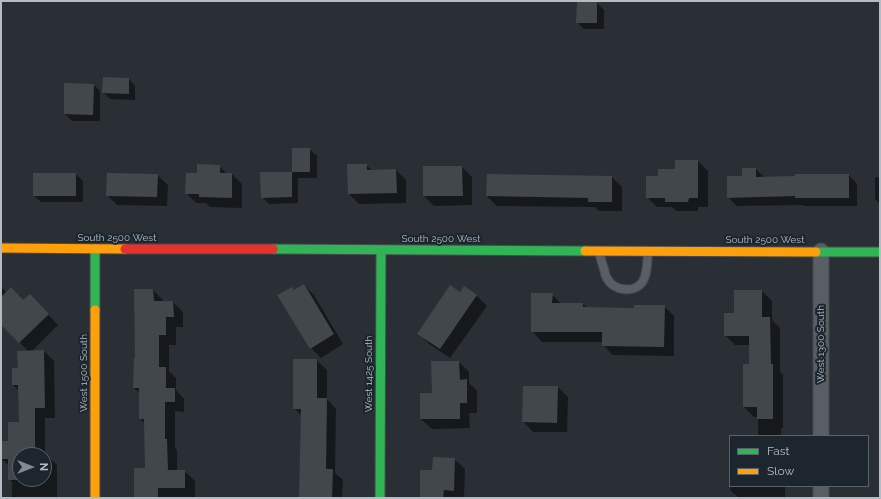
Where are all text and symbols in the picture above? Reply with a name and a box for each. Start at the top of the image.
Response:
street label: South 2500 West [78,232,156,244]
street label: South 2500 West [402,233,480,245]
street label: South 2500 West [726,234,804,246]
street label: West 1300 South [815,305,827,383]
street label: West 1500 South [78,334,90,412]
street label: West 1425 South [363,336,375,412]
legend [729,435,869,487]
text: Fast [767,444,790,458]
north arrow [12,447,52,487]
text: N [37,463,50,471]
text: Slow [767,464,794,478]

